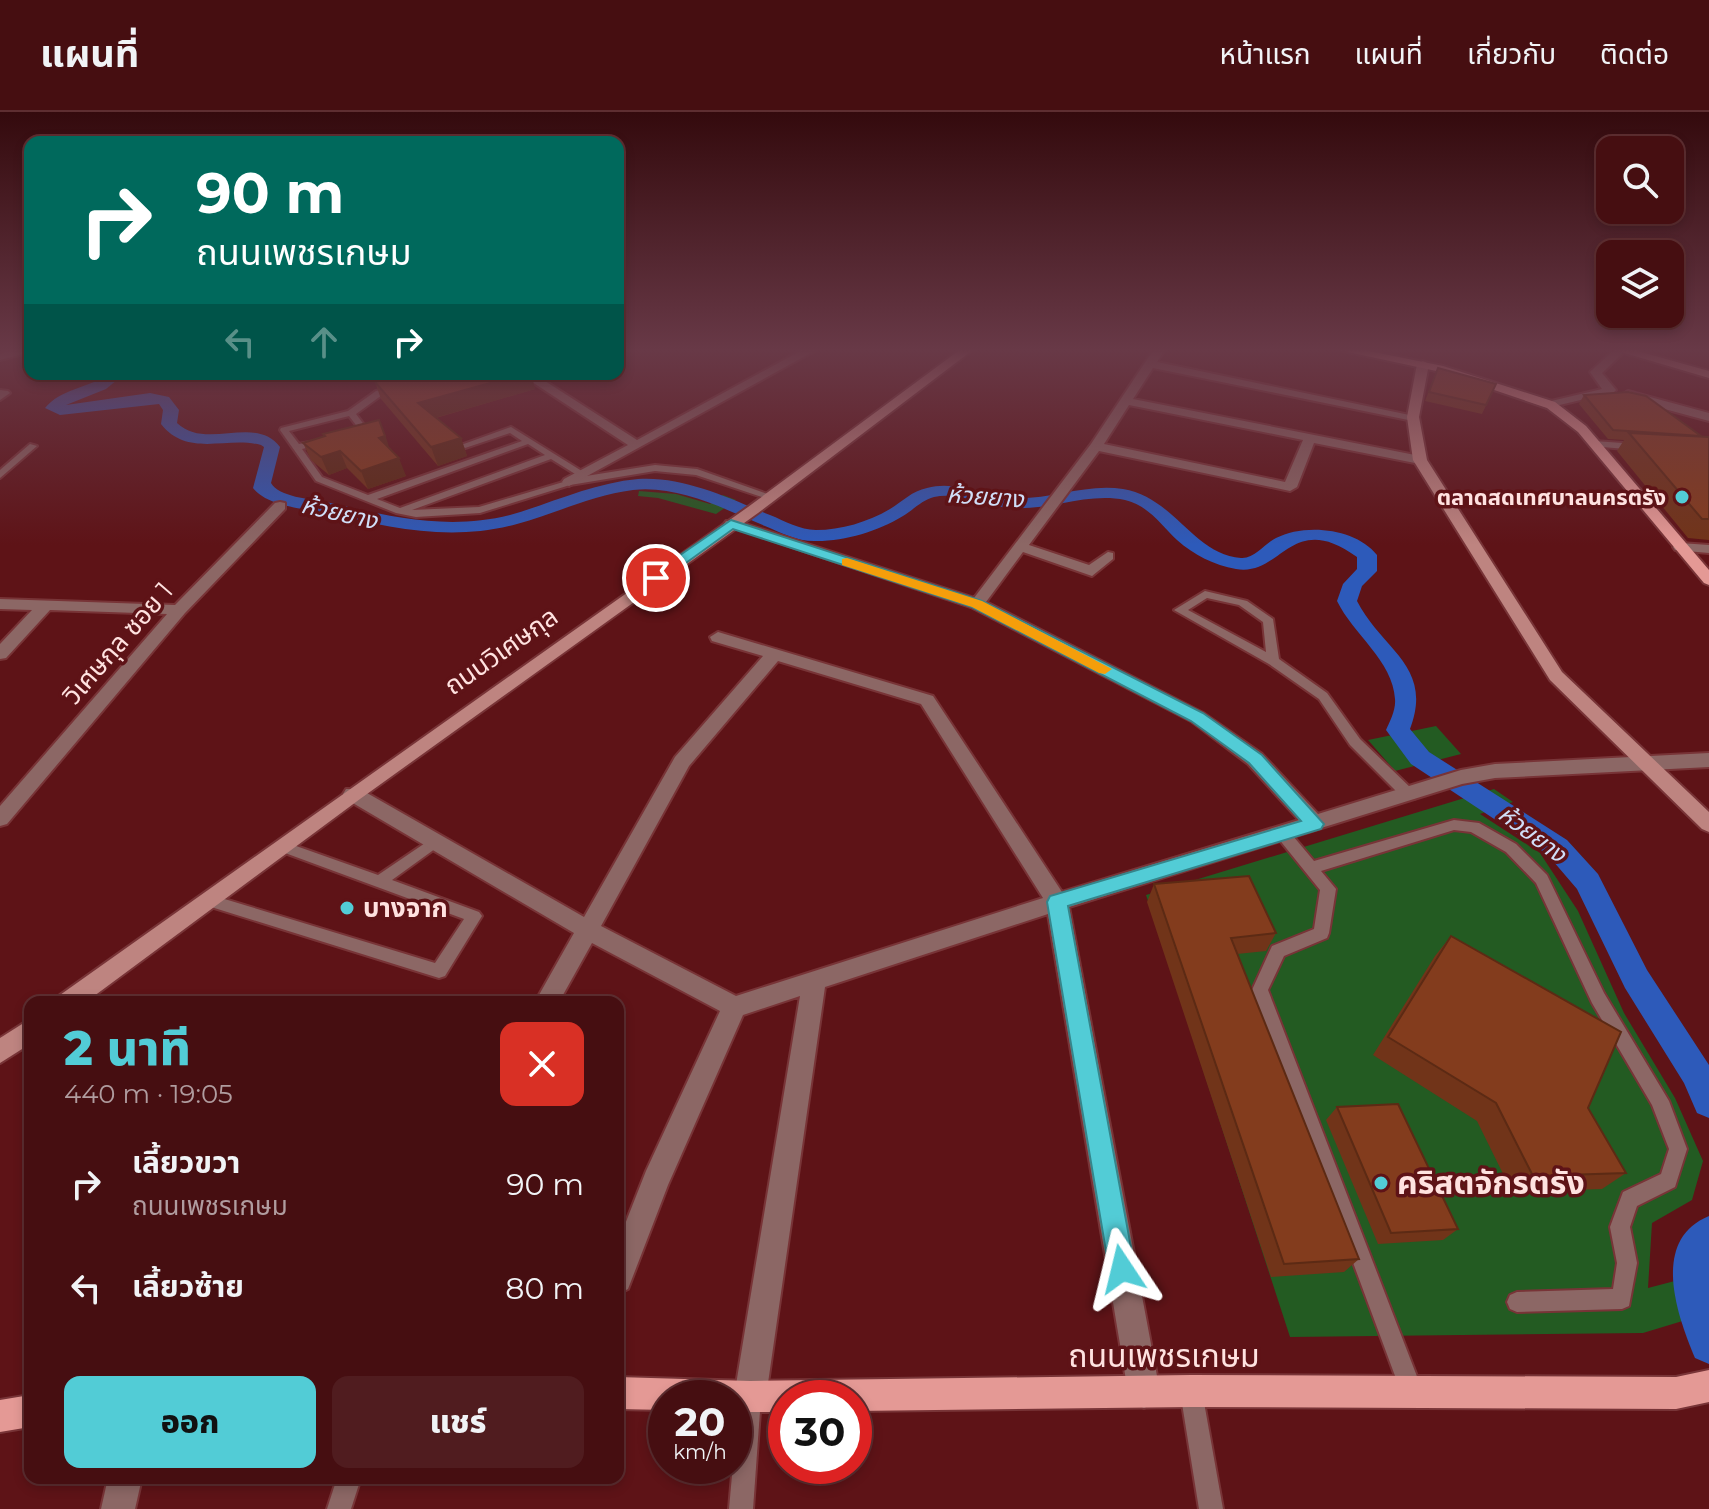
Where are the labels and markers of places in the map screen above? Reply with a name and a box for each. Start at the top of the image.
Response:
place label: ตลาดสดเทศบาลนครตรัง [1437,484,1666,511]
marker: ตลาดสดเทศบาลนครตรัง [1673,488,1691,506]
pin [622,544,690,612]
place label: บางจาก [363,892,448,924]
marker: บางจาก [338,899,356,917]
place label: คริสตจักรตรัง [1397,1163,1585,1202]
marker: คริสตจักรตรัง [1372,1174,1390,1192]

